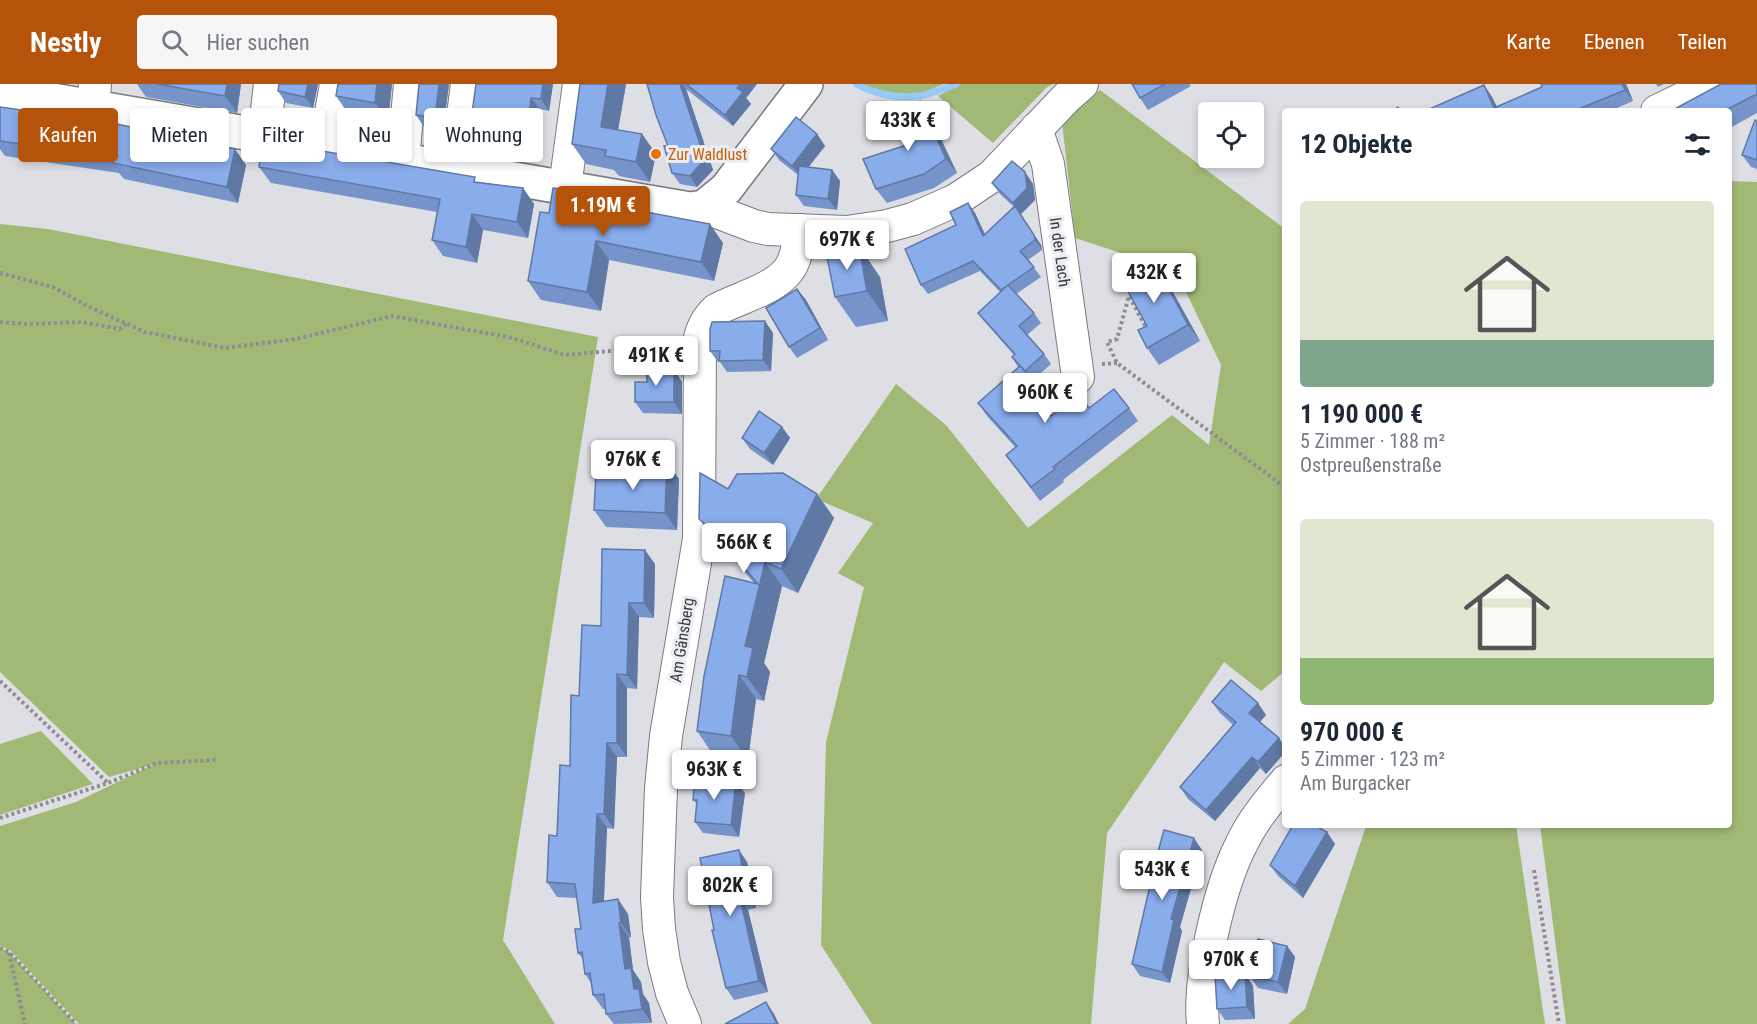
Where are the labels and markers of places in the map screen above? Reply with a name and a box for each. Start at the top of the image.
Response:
pin: 433K € [859,101,957,152]
place label: Zur Waldlust [668,145,747,164]
marker: Zur Waldlust [649,147,663,161]
pin: 1.19M € [548,186,658,237]
pin: 697K € [798,220,896,271]
pin: 432K € [1105,253,1203,304]
pin: 491K € [607,336,705,387]
pin: 960K € [996,373,1094,424]
pin: 976K € [584,440,682,491]
pin: 566K € [695,523,793,574]
pin: 963K € [665,750,763,801]
pin: 543K € [1113,850,1211,901]
pin: 802K € [681,866,779,917]
pin: 970K € [1182,940,1280,991]

